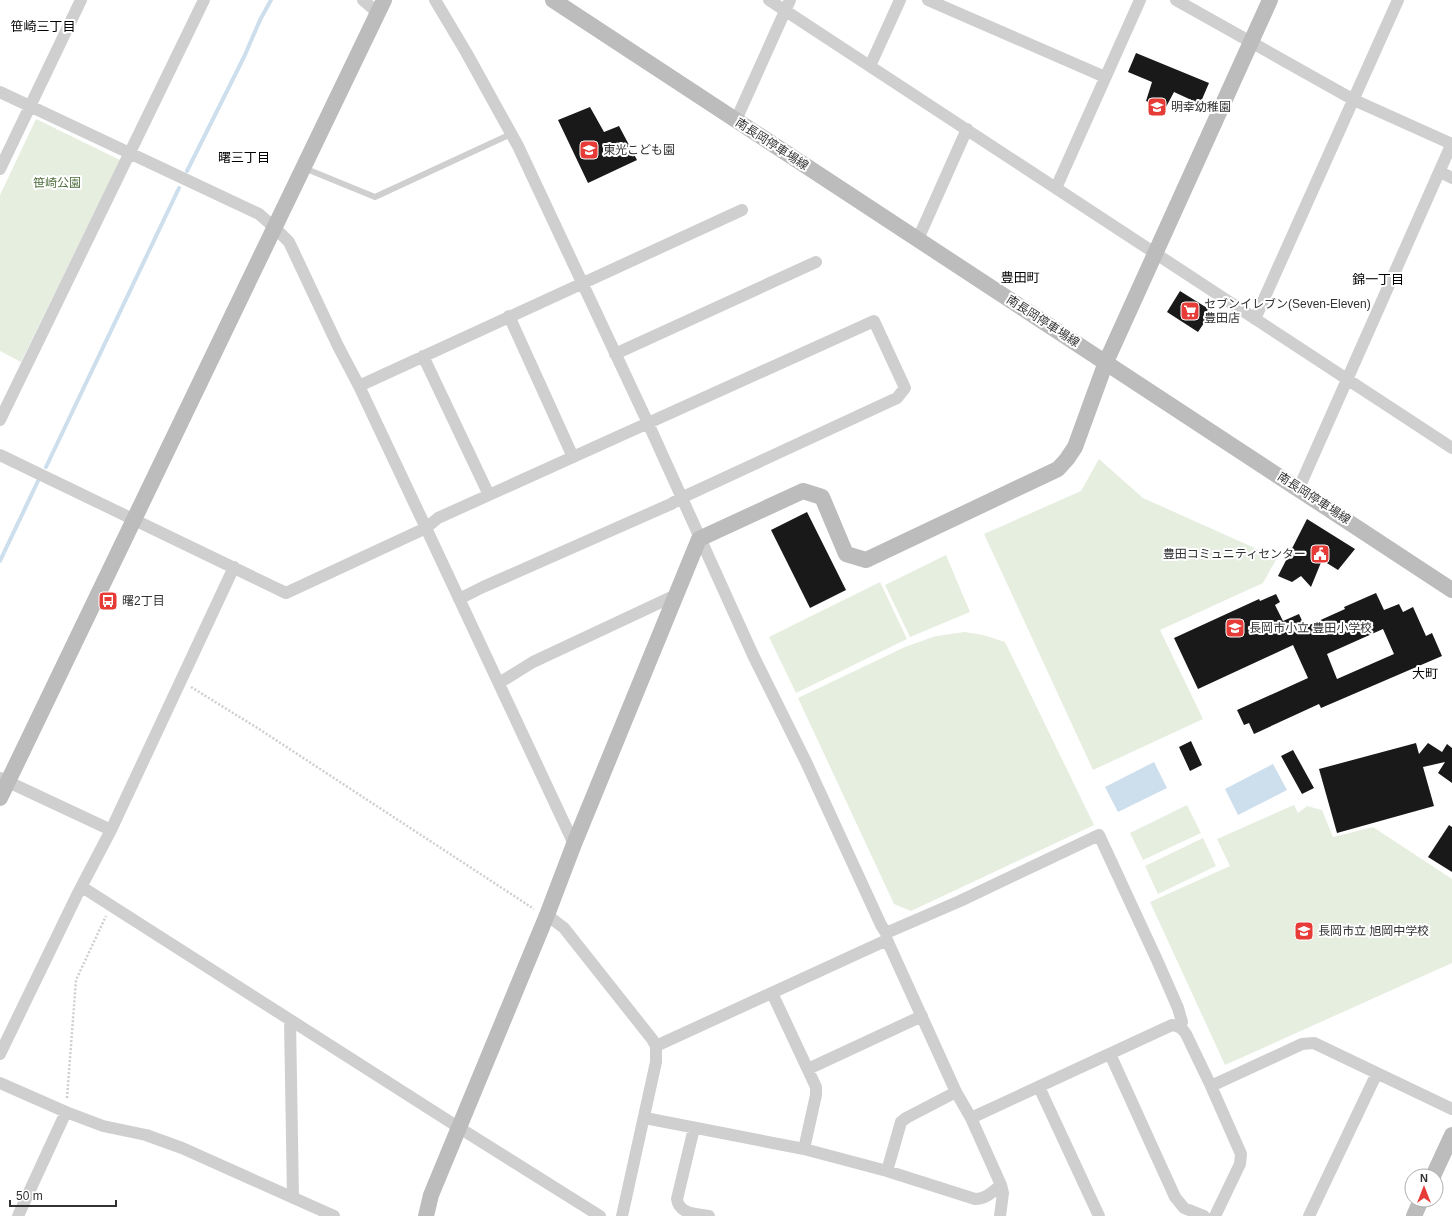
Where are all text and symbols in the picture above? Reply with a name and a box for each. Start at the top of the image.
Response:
district label: 笹崎三丁目 [10,19,76,34]
school or university icon: 明幸幼稚園 [1146,96,1168,118]
place label: 明幸幼稚園 [1171,100,1231,114]
street label: 南長岡停車場線 [733,115,811,173]
school or university icon: 東光こども園 [578,139,600,161]
place label: 東光こども園 [603,143,675,157]
district label: 曙三丁目 [218,150,270,165]
park label: 笹崎公園 [33,176,81,190]
district label: 豊田町 [1000,270,1040,285]
district label: 錦一丁目 [1352,272,1404,287]
street label: 南長岡停車場線 [1004,292,1082,350]
place label: セブンイレブン(Seven-Eleven) 豊田店 [1204,297,1371,325]
supermarket icon: セブンイレブン(Seven-Eleven) 豊田店 [1179,300,1201,322]
street label: 南長岡停車場線 [1275,469,1353,527]
public building icon: 豊田コミュニティセンター [1309,543,1331,565]
place label: 豊田コミュニティセンター [1163,547,1306,561]
bus stop icon: 曙2丁目 [97,590,119,612]
place label: 曙2丁目 [122,594,165,608]
school or university icon: 長岡市小立 豊田小学校 [1224,617,1246,639]
place label: 長岡市小立 豊田小学校 [1249,621,1372,635]
district label: 大町 [1412,666,1438,681]
school or university icon: 長岡市立 旭岡中学校 [1293,920,1315,942]
place label: 長岡市立 旭岡中学校 [1318,924,1429,938]
north arrow [1404,1168,1444,1208]
text: N [1420,1172,1428,1184]
scale bar [10,1182,116,1208]
text: 50 m [16,1189,43,1203]

